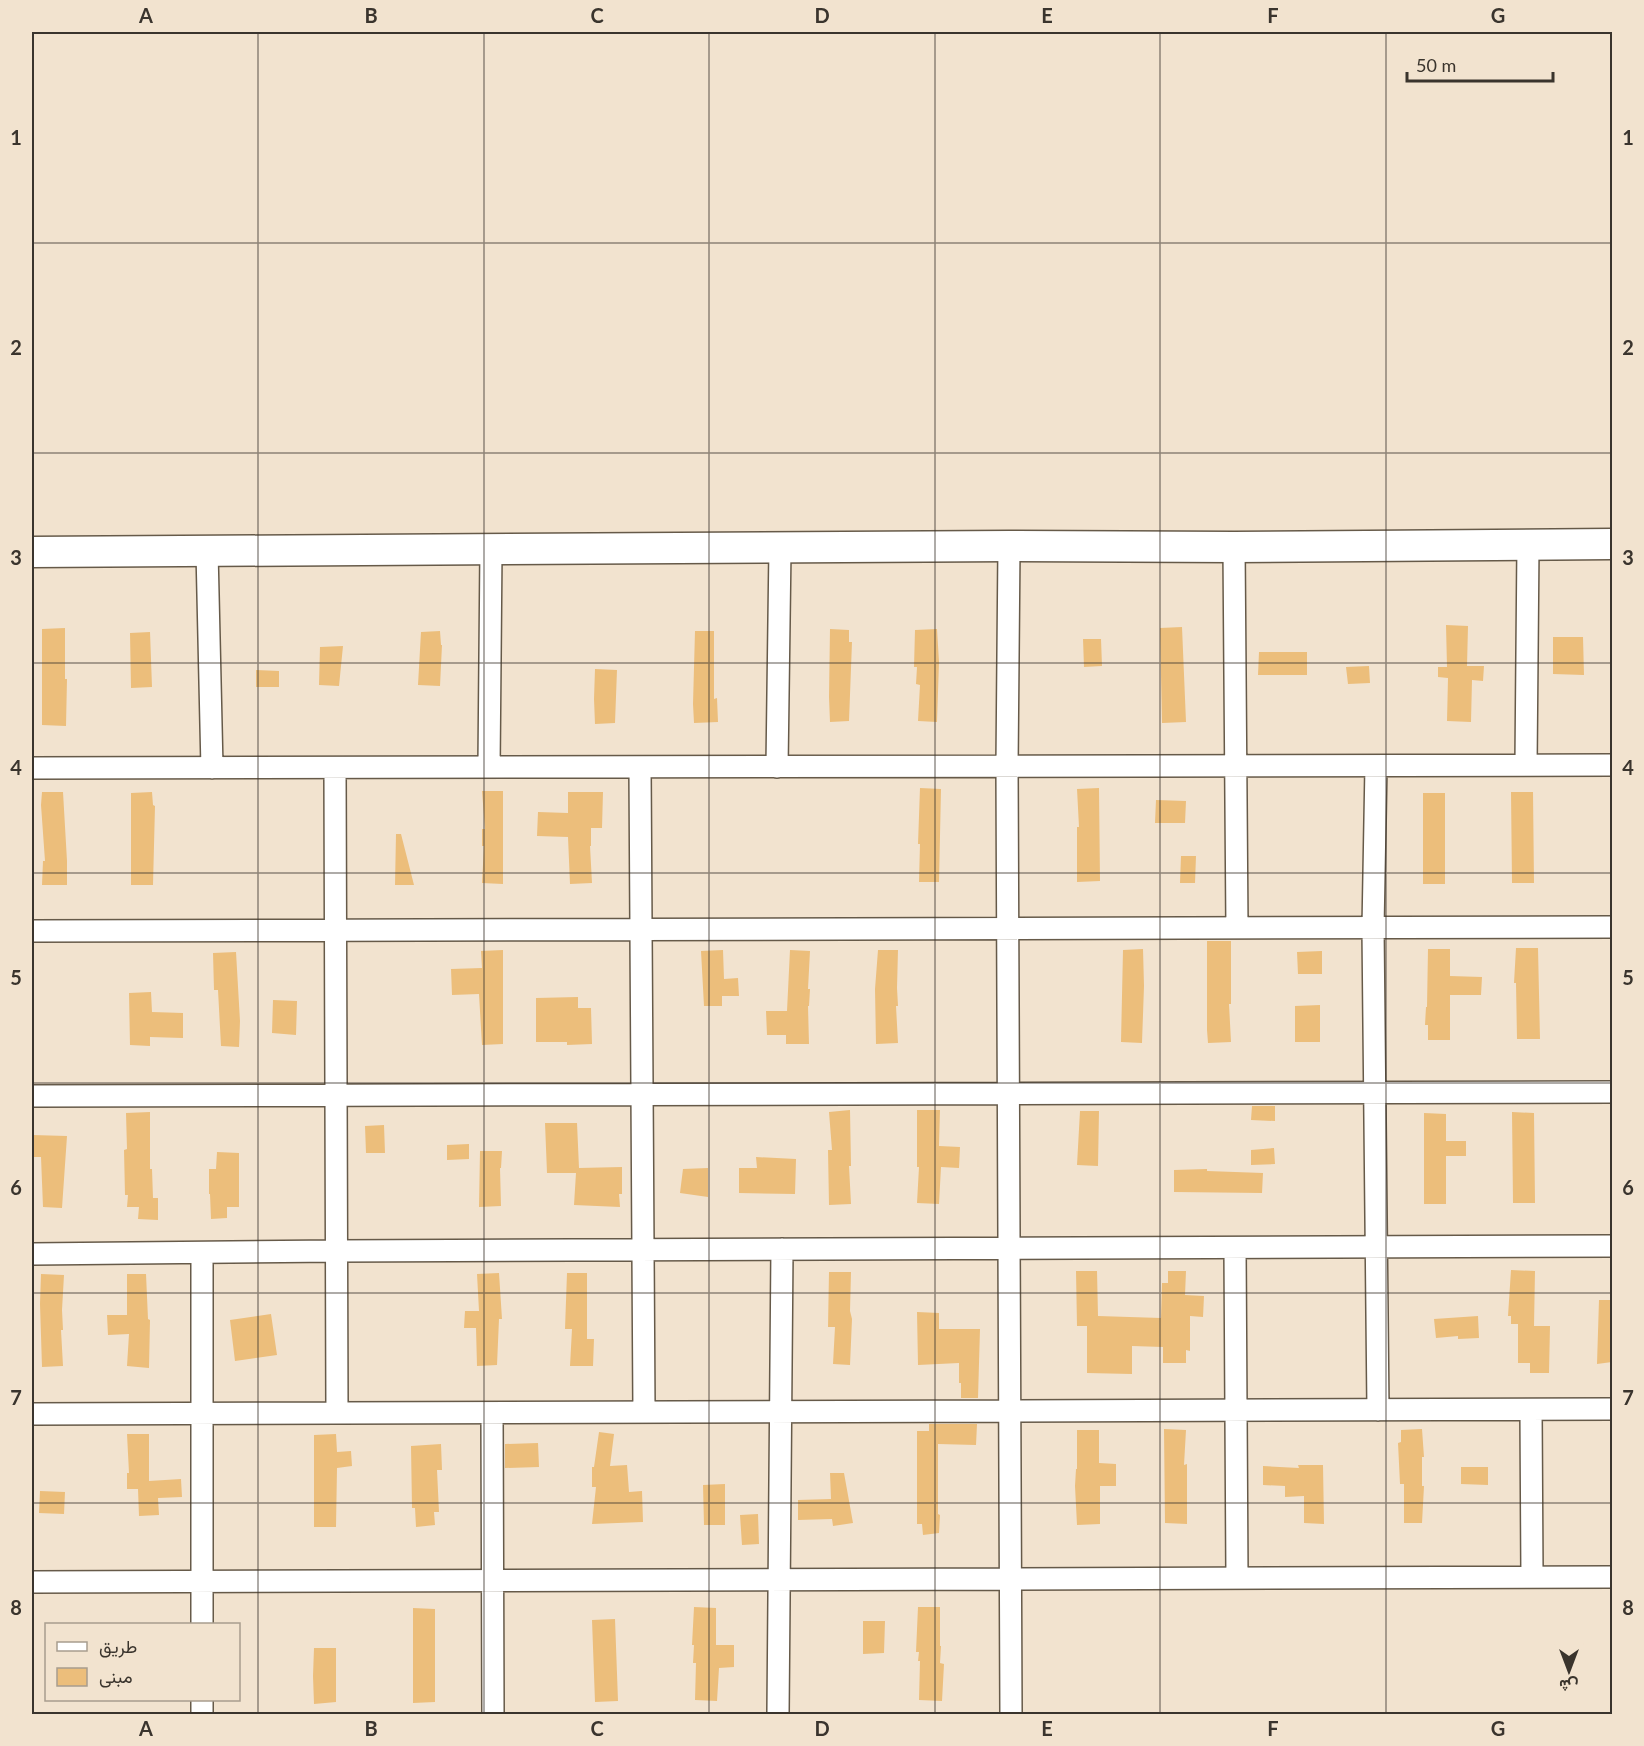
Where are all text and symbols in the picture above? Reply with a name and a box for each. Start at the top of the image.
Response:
text: A [138,3,153,27]
text: B [364,3,378,27]
text: C [590,3,604,27]
text: D [814,3,830,27]
text: E [1041,3,1053,27]
text: F [1267,3,1279,27]
text: G [1491,3,1505,27]
scale bar [1407,45,1552,83]
text: 50 m [1416,54,1456,76]
text: 1 [10,125,22,149]
text: 1 [1622,125,1634,149]
text: 2 [10,335,22,359]
text: 2 [1622,335,1634,359]
text: 3 [10,545,22,569]
text: 3 [1622,545,1634,569]
text: 4 [10,755,22,779]
text: 4 [1622,755,1634,779]
text: 5 [10,965,22,989]
text: 5 [1622,965,1634,989]
text: 6 [10,1175,22,1199]
text: 6 [1622,1175,1634,1199]
text: 7 [10,1385,22,1409]
text: 7 [1622,1385,1634,1409]
text: 8 [10,1595,22,1619]
text: 8 [1622,1595,1634,1619]
legend [45,1623,240,1701]
text: طريق [99,1635,137,1658]
north arrow [1539,1641,1599,1701]
text: مبنى [99,1665,133,1688]
text: ش [1559,1676,1579,1696]
text: A [138,1716,153,1740]
text: B [364,1716,378,1740]
text: C [590,1716,604,1740]
text: D [814,1716,830,1740]
text: E [1041,1716,1053,1740]
text: F [1267,1716,1279,1740]
text: G [1491,1716,1505,1740]

